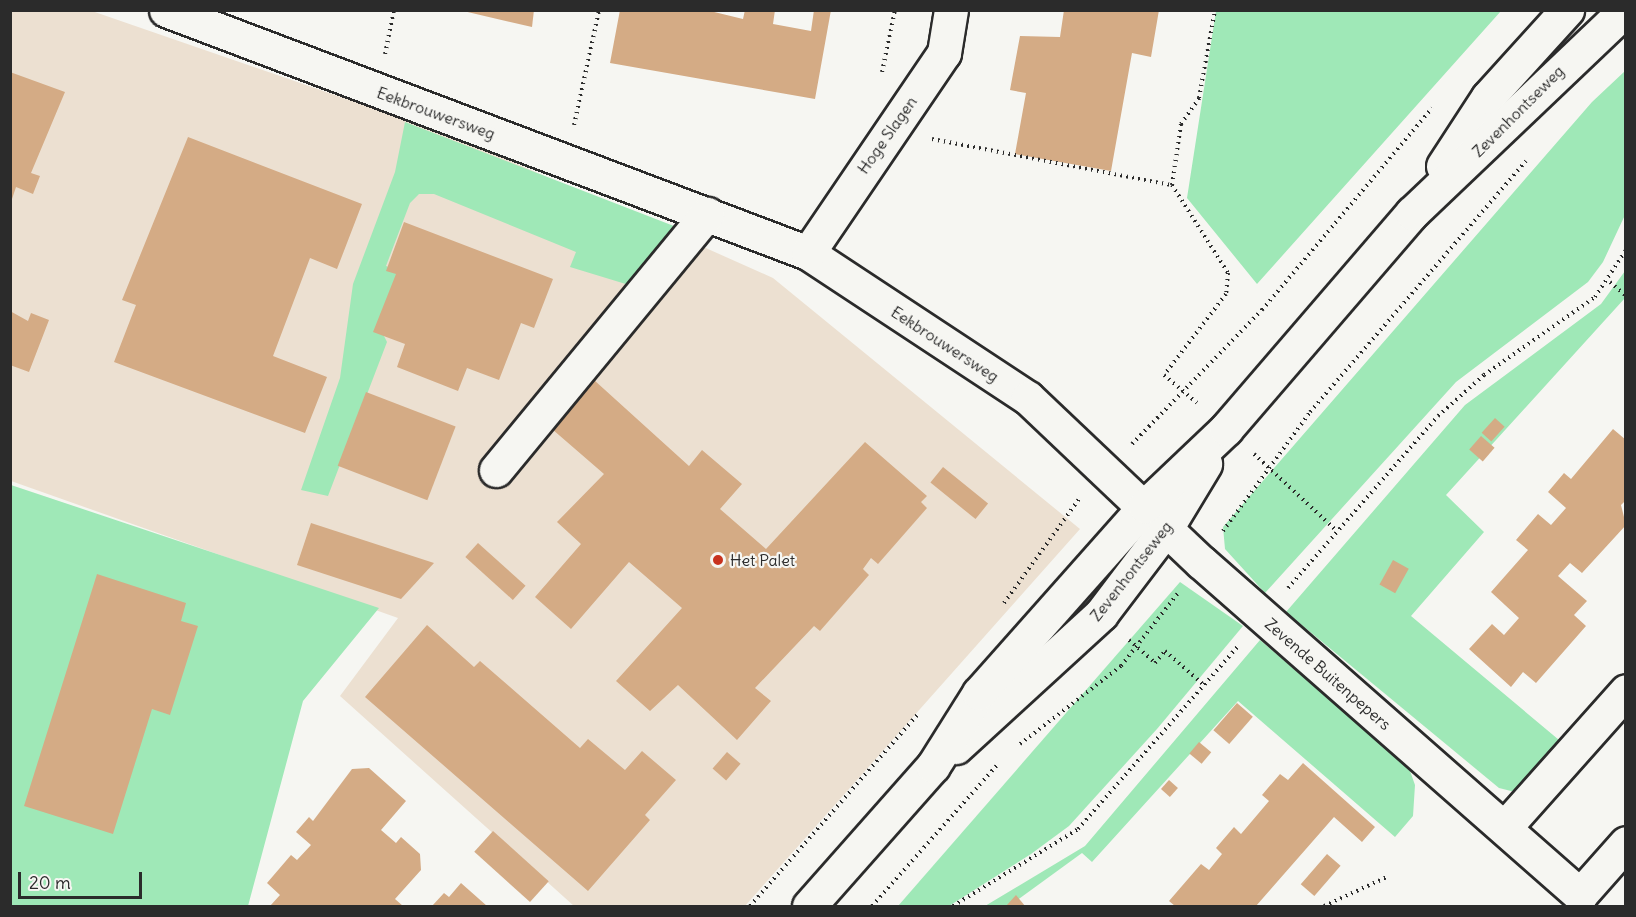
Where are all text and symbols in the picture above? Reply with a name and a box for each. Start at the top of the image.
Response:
street label: Zevenhontseweg [1468,61,1568,161]
street label: Eekbrouwersweg [374,83,498,143]
street label: Hoge Slagen [853,93,921,177]
street label: Eekbrouwersweg [888,302,1002,386]
street label: Zevenhontseweg [1086,517,1176,625]
place label: Het Palet [730,550,795,570]
marker: Het Palet [711,553,725,567]
street label: Zevende Buitenpepers [1261,614,1395,734]
scale bar [21,860,146,898]
text: 20 m [29,871,71,894]

